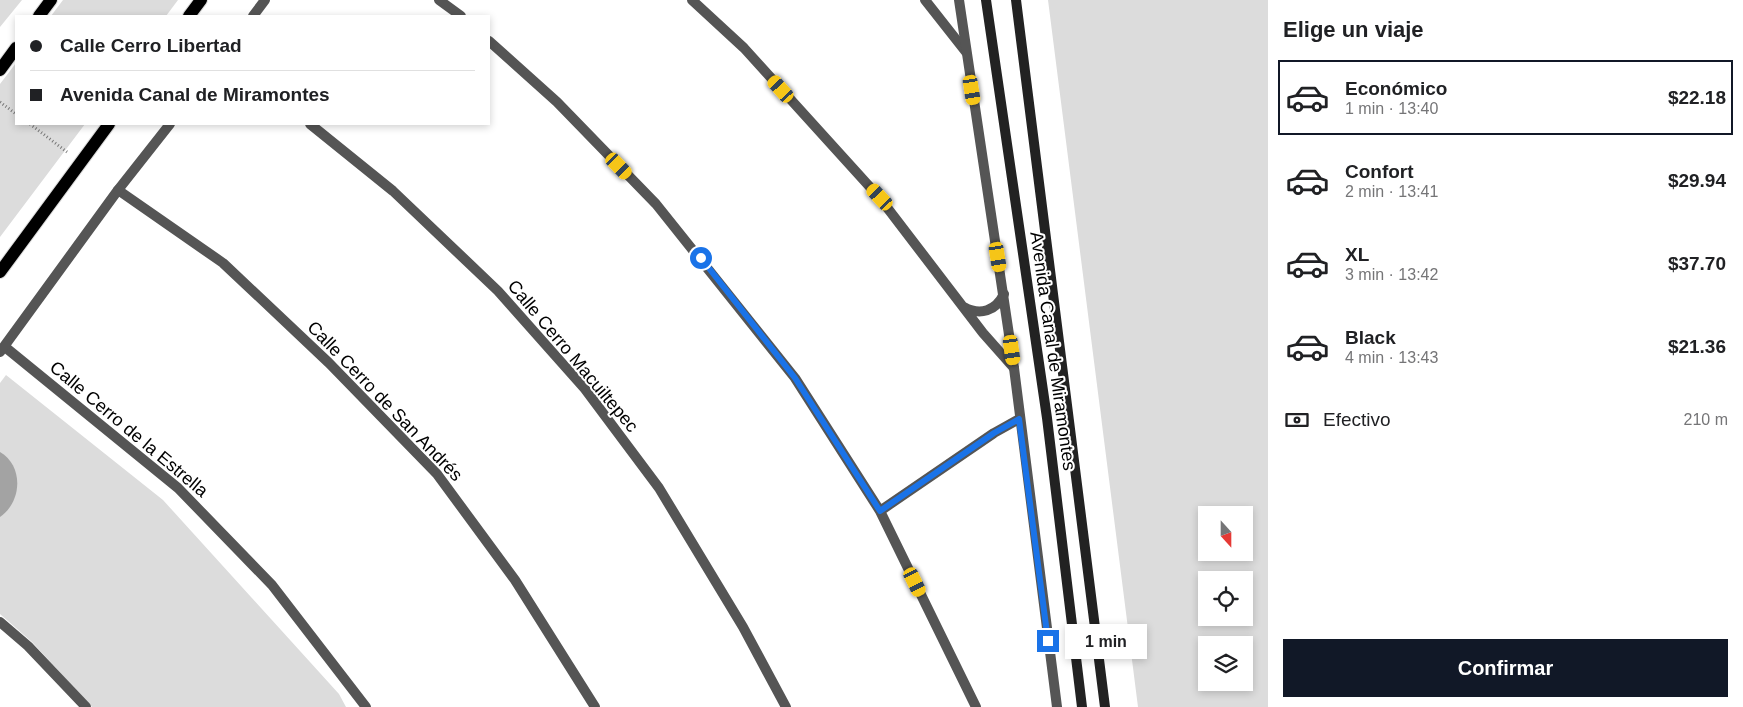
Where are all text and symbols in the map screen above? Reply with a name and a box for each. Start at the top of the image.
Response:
text: Elige un viaje [1283,17,1424,42]
text: Calle Cerro Libertad [60,35,242,56]
car [765,73,796,105]
car [962,74,981,106]
icon: car [1285,75,1330,120]
text: Económico [1345,78,1447,99]
text: Avenida Canal de Miramontes [60,84,330,105]
text: $22.18 [1668,87,1726,108]
text: 1 min · 13:40 [1345,100,1438,117]
car [603,150,634,182]
icon: car [1285,158,1330,203]
text: Confort [1345,161,1414,182]
text: $29.94 [1668,170,1726,191]
car [864,181,895,213]
text: 2 min · 13:41 [1345,183,1438,200]
street label: Avenida Canal de Miramontes [1026,230,1080,472]
car [988,241,1007,273]
icon: car [1285,241,1330,286]
text: XL [1345,244,1369,265]
route start [690,247,712,269]
text: $37.70 [1668,253,1726,274]
text: 3 min · 13:42 [1345,266,1438,283]
street label: Calle Cerro Macuiltepec [504,276,642,436]
street label: Calle Cerro de San Andrés [303,317,467,485]
icon: car [1285,324,1330,369]
text: Black [1345,327,1396,348]
car [1002,334,1021,366]
text: $21.36 [1668,336,1726,357]
text: 4 min · 13:43 [1345,349,1438,366]
street label: Calle Cerro de la Estrella [46,357,213,502]
icon: cash [1283,406,1311,434]
text: Efectivo [1323,409,1391,430]
text: 210 m [1684,411,1728,428]
north arrow [1198,506,1252,561]
map controls [1198,506,1253,691]
car [901,565,928,599]
button: locate [1198,571,1253,626]
callout: 1 min [1066,624,1148,658]
route end [1037,630,1059,652]
text: 1 min [1085,633,1127,650]
button: layers [1198,636,1253,691]
button: Confirmar [1283,639,1728,697]

